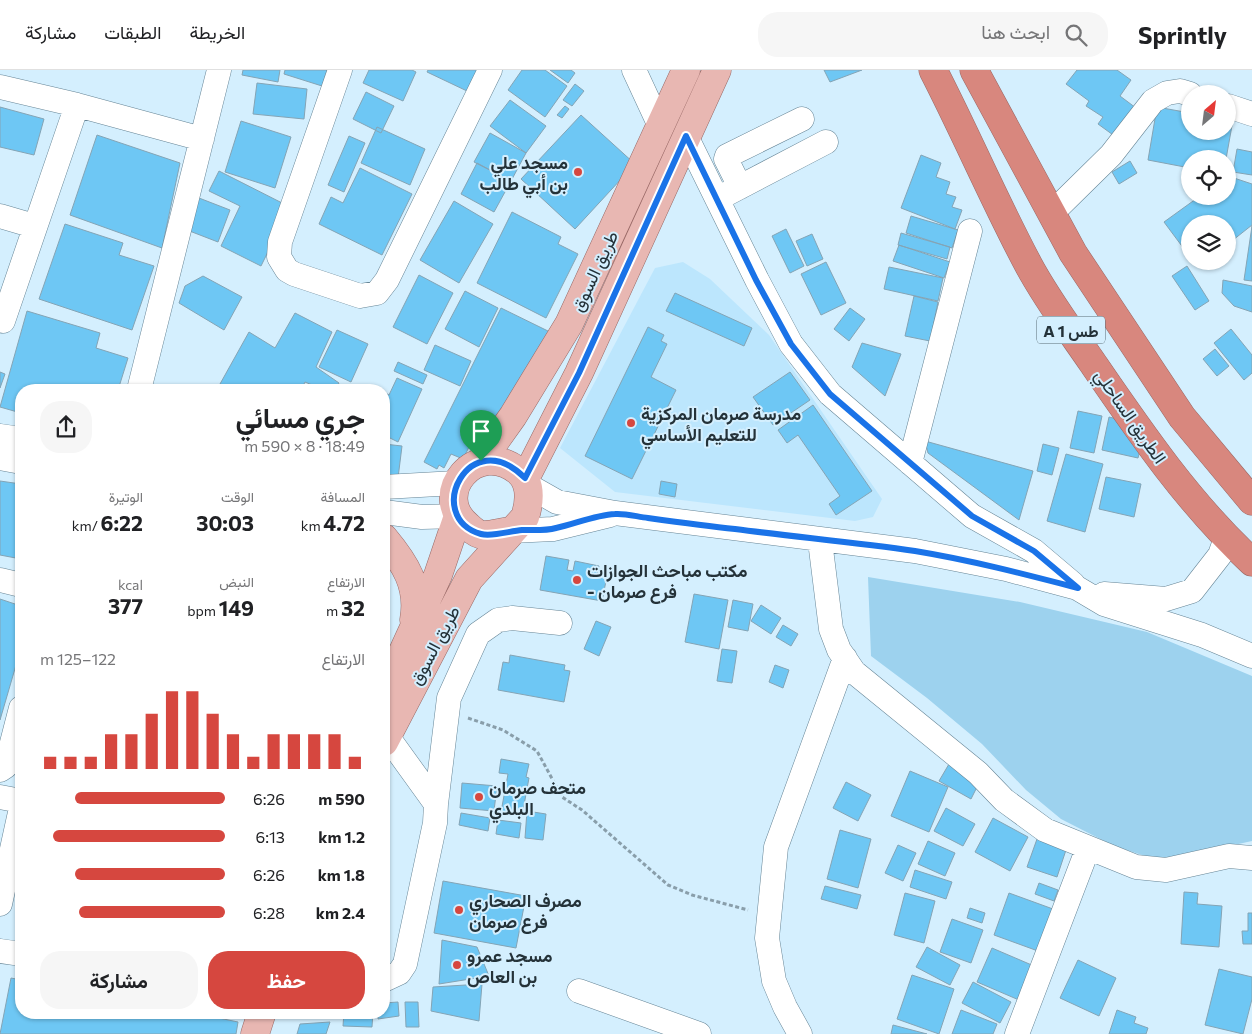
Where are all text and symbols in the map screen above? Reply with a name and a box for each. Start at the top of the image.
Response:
search box [758,12,1108,57]
text: ابحث هنا [981,20,1050,43]
text: Sprintly [1138,20,1227,49]
text: مشاركة [25,21,76,43]
text: الطبقات [104,21,161,43]
text: الخريطة [189,21,245,43]
icon: search [1062,21,1090,49]
north arrow [1181,85,1236,140]
map controls [1181,85,1236,270]
button: locate [1181,150,1236,205]
place label: مسجد علي بن أبي طالب [480,151,568,199]
marker: مسجد علي بن أبي طالب [572,166,584,178]
button: layers [1181,215,1236,270]
street label: طريق السوق [566,227,623,315]
road number: A 1 طس [1037,316,1105,344]
street label: الطريق الساحلي [1086,365,1172,470]
text: جري مسائي [235,400,365,434]
button: share [40,401,92,453]
place label: مدرسة صرمان المركزية للتعليم الأساسي [641,402,801,450]
pin [460,410,502,461]
icon: arrive [467,417,495,445]
marker: مدرسة صرمان المركزية للتعليم الأساسي [625,417,637,429]
text: 18:49 · 8 × 590 m [244,436,365,455]
text: الوتيرة [109,488,143,505]
text: الوقت [221,488,254,505]
text: المسافة [321,488,365,505]
text: 6:22 [101,510,143,535]
text: 30:03 [196,510,254,535]
text: 4.72 [323,510,365,535]
text: /km [72,517,101,534]
text: km [301,517,323,534]
place label: مكتب مباحث الجوازات - فرع صرمان [587,559,748,604]
text: النبض [219,573,254,590]
text: الارتفاع [327,573,365,590]
marker: مكتب مباحث الجوازات - فرع صرمان [571,574,583,586]
text: kcal [118,576,143,593]
text: 377 [108,593,143,618]
text: 149 [219,595,254,620]
text: 32 [341,595,365,620]
text: bpm [187,602,219,619]
text: m [326,602,341,619]
street label: طريق السوق [404,602,465,689]
text: 122–125 m [40,649,116,668]
text: الارتفاع [322,649,365,668]
place label: متحف صرمان البلدي [489,776,586,824]
text: 6:26 [253,789,285,808]
text: 590 m [318,789,365,808]
marker: متحف صرمان البلدي [473,791,485,803]
text: 6:13 [256,827,285,846]
text: 1.2 km [318,827,365,846]
text: 6:26 [253,865,285,884]
text: 1.8 km [318,865,365,884]
place label: مصرف الصحاري فرع صرمان [469,889,582,934]
text: 6:28 [253,903,285,922]
text: 2.4 km [316,903,365,922]
marker: مصرف الصحاري فرع صرمان [453,904,465,916]
place label: مسجد عمرو بن العاص [467,944,553,988]
button: مشاركة [40,951,198,1009]
button: حفظ [208,951,365,1009]
marker: مسجد عمرو بن العاص [451,959,463,971]

